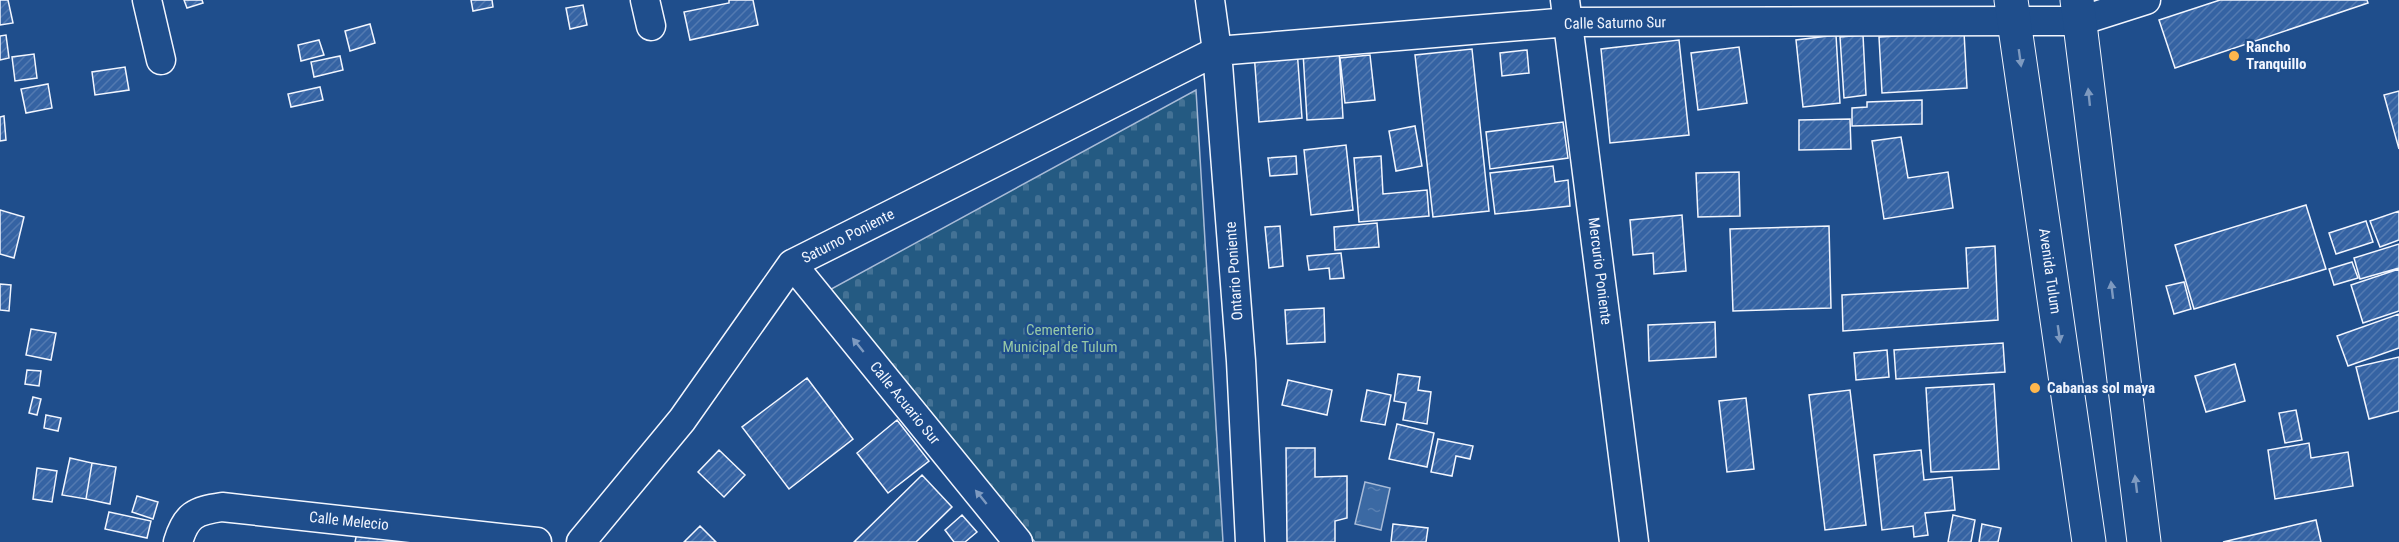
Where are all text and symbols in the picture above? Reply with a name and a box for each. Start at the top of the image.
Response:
street label: Calle Saturno Sur [1564,13,1667,33]
place label: Rancho Tranquillo [2246,38,2307,73]
one-way arrow [2015,49,2024,68]
marker: Rancho Tranquillo [2227,49,2241,63]
one-way arrow [2084,87,2093,106]
street label: Saturno Poniente [799,205,897,267]
street label: Mercurio Poniente [1584,216,1616,326]
street label: Ontario Poniente [1222,221,1246,321]
street label: Avenida Tulum [2035,227,2065,315]
one-way arrow [2108,281,2117,300]
park label: Cementerio Municipal de Tulum [1002,321,1118,356]
one-way arrow [2055,325,2064,344]
one-way arrow [852,337,865,353]
street label: Calle Acuario Sur [866,358,944,448]
place label: Cabanas sol maya [2047,379,2155,397]
marker: Cabanas sol maya [2028,381,2042,395]
one-way arrow [2132,474,2141,493]
one-way arrow [976,489,988,504]
street label: Calle Melecio [308,508,390,534]

